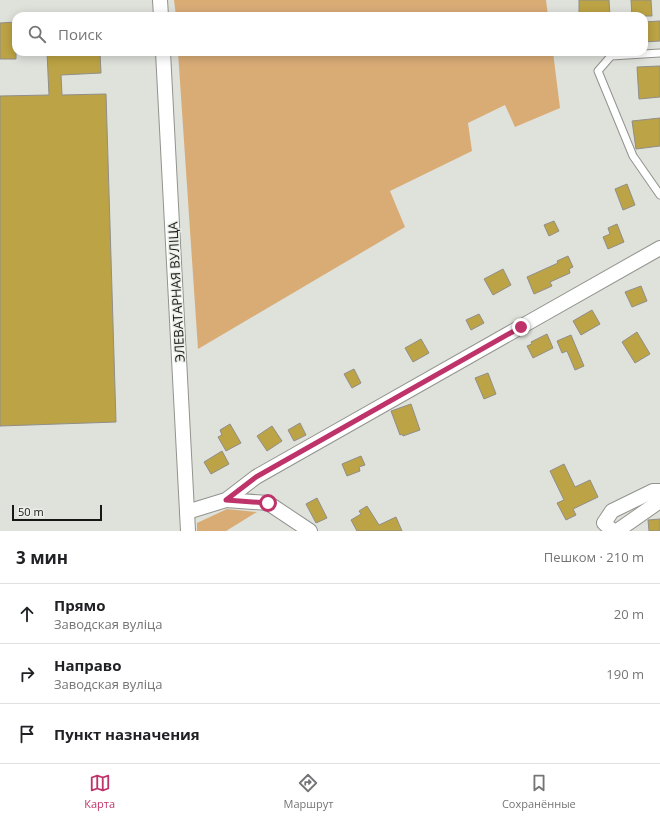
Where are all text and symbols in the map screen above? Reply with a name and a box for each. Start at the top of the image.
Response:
search box [12,12,648,56]
icon: search [26,23,48,45]
text: Поиск [58,24,102,44]
street label: ЭЛЕВАТАРНАЯ ВУЛІЦА [163,220,189,363]
route end [512,318,530,336]
route start [259,494,277,512]
scale bar [12,503,102,522]
text: 50 m [18,504,44,519]
text: 3 мин [16,546,68,569]
text: Пешком · 210 m [544,548,644,566]
text: Прямо [54,595,106,615]
icon: ahead [16,603,38,625]
text: 20 m [614,605,644,623]
text: Заводская вуліца [54,615,162,633]
text: Направо [54,655,122,675]
icon: right [16,663,38,685]
text: 190 m [606,665,644,683]
text: Заводская вуліца [54,675,162,693]
icon: arrive [16,723,38,745]
text: Пункт назначения [54,724,200,744]
tab: Карта [84,772,115,811]
tab: Маршрут [284,772,333,811]
tab: Сохранённые [502,772,576,811]

